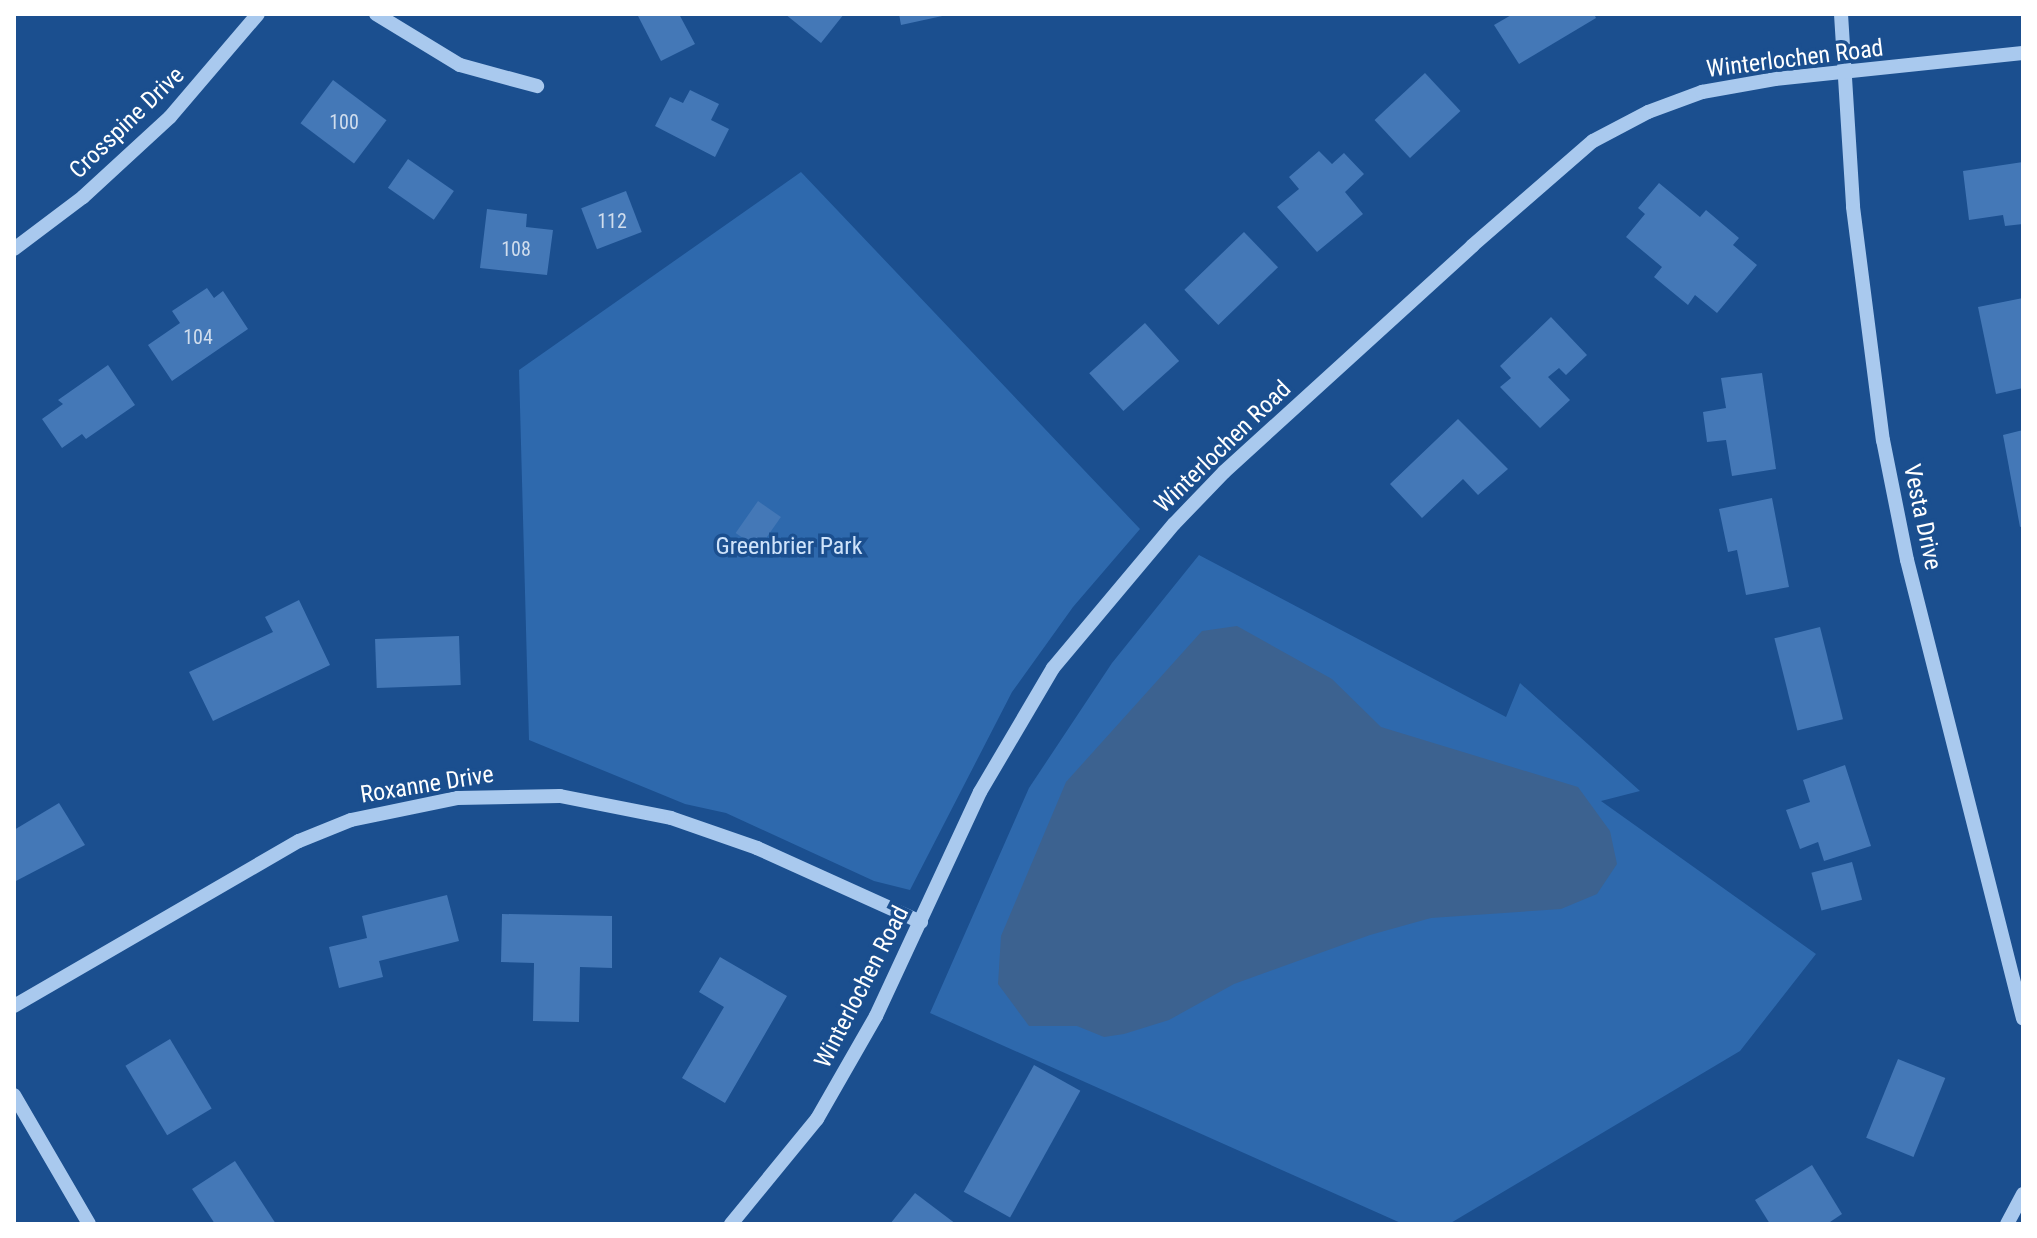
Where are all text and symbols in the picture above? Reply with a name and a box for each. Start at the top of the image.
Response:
street label: Winterlochen Road [1705,34,1885,84]
street label: Crosspine Drive [64,61,190,185]
house number: 100 [329,110,359,134]
house number: 112 [597,209,627,233]
house number: 108 [501,237,531,261]
house number: 104 [183,325,213,349]
street label: Winterlochen Road [1149,375,1297,519]
street label: Vesta Drive [1897,462,1947,572]
park label: Greenbrier Park [716,533,862,561]
street label: Roxanne Drive [358,760,496,810]
street label: Winterlochen Road [809,901,915,1073]

